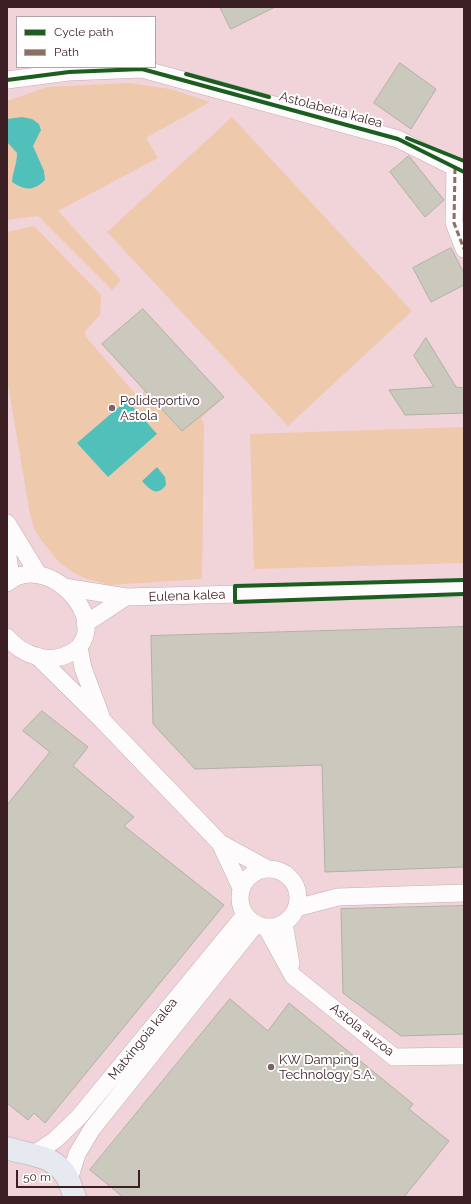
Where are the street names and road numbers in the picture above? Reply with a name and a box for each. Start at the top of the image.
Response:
street label: Astolabeitia kalea [278,89,384,131]
street label: Eulena kalea [148,587,226,605]
street label: Matxingoia kalea [105,995,181,1083]
street label: Astola auzoa [327,1000,397,1060]

